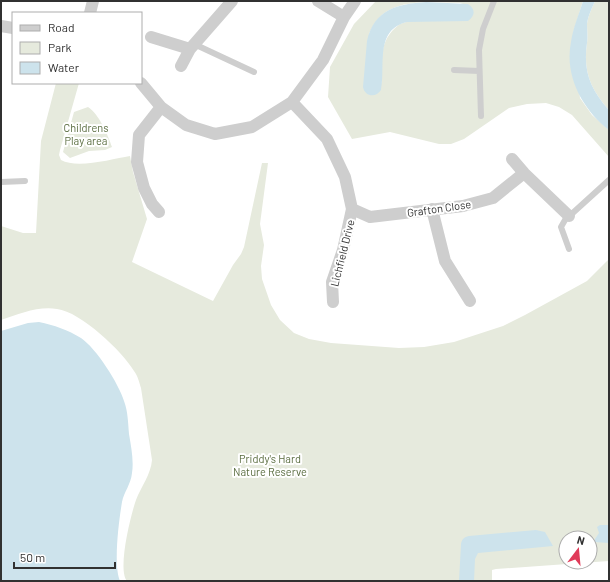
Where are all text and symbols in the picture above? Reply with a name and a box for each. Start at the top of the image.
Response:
legend [12,12,142,84]
text: Road [48,20,75,34]
text: Park [48,40,72,54]
text: Water [48,60,80,74]
park label: Childrens Play area [64,121,108,147]
street label: Grafton Close [406,197,472,219]
street label: Lichfield Drive [327,218,357,288]
park label: Priddy's Hard Nature Reserve [233,452,307,478]
north arrow [558,530,598,570]
text: N [576,533,586,547]
scale bar [14,544,115,570]
text: 50 m [20,550,45,564]

